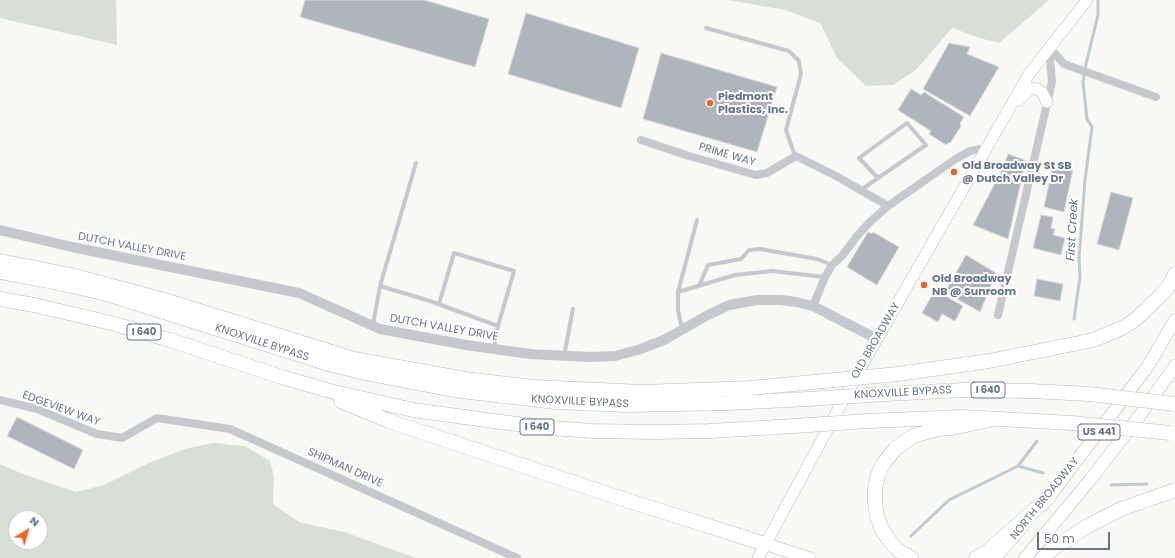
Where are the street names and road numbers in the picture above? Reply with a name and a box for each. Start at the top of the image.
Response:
street label: PRIME WAY [697,141,757,169]
street label: DUTCH VALLEY DRIVE [77,230,187,264]
street label: OLD BROADWAY [849,300,903,382]
street label: DUTCH VALLEY DRIVE [389,312,499,344]
street label: KNOXVILLE BYPASS [213,322,311,364]
road number: I 640 [127,324,161,340]
road number: I 640 [971,382,1005,398]
street label: KNOXVILLE BYPASS [854,384,952,402]
street label: EDGEVIEW WAY [20,389,102,429]
street label: KNOXVILLE BYPASS [531,393,629,411]
road number: I 640 [520,419,554,435]
road number: US 441 [1078,424,1120,440]
street label: SHIPMAN DRIVE [305,446,385,490]
street label: NORTH BROADWAY [1008,455,1082,543]

